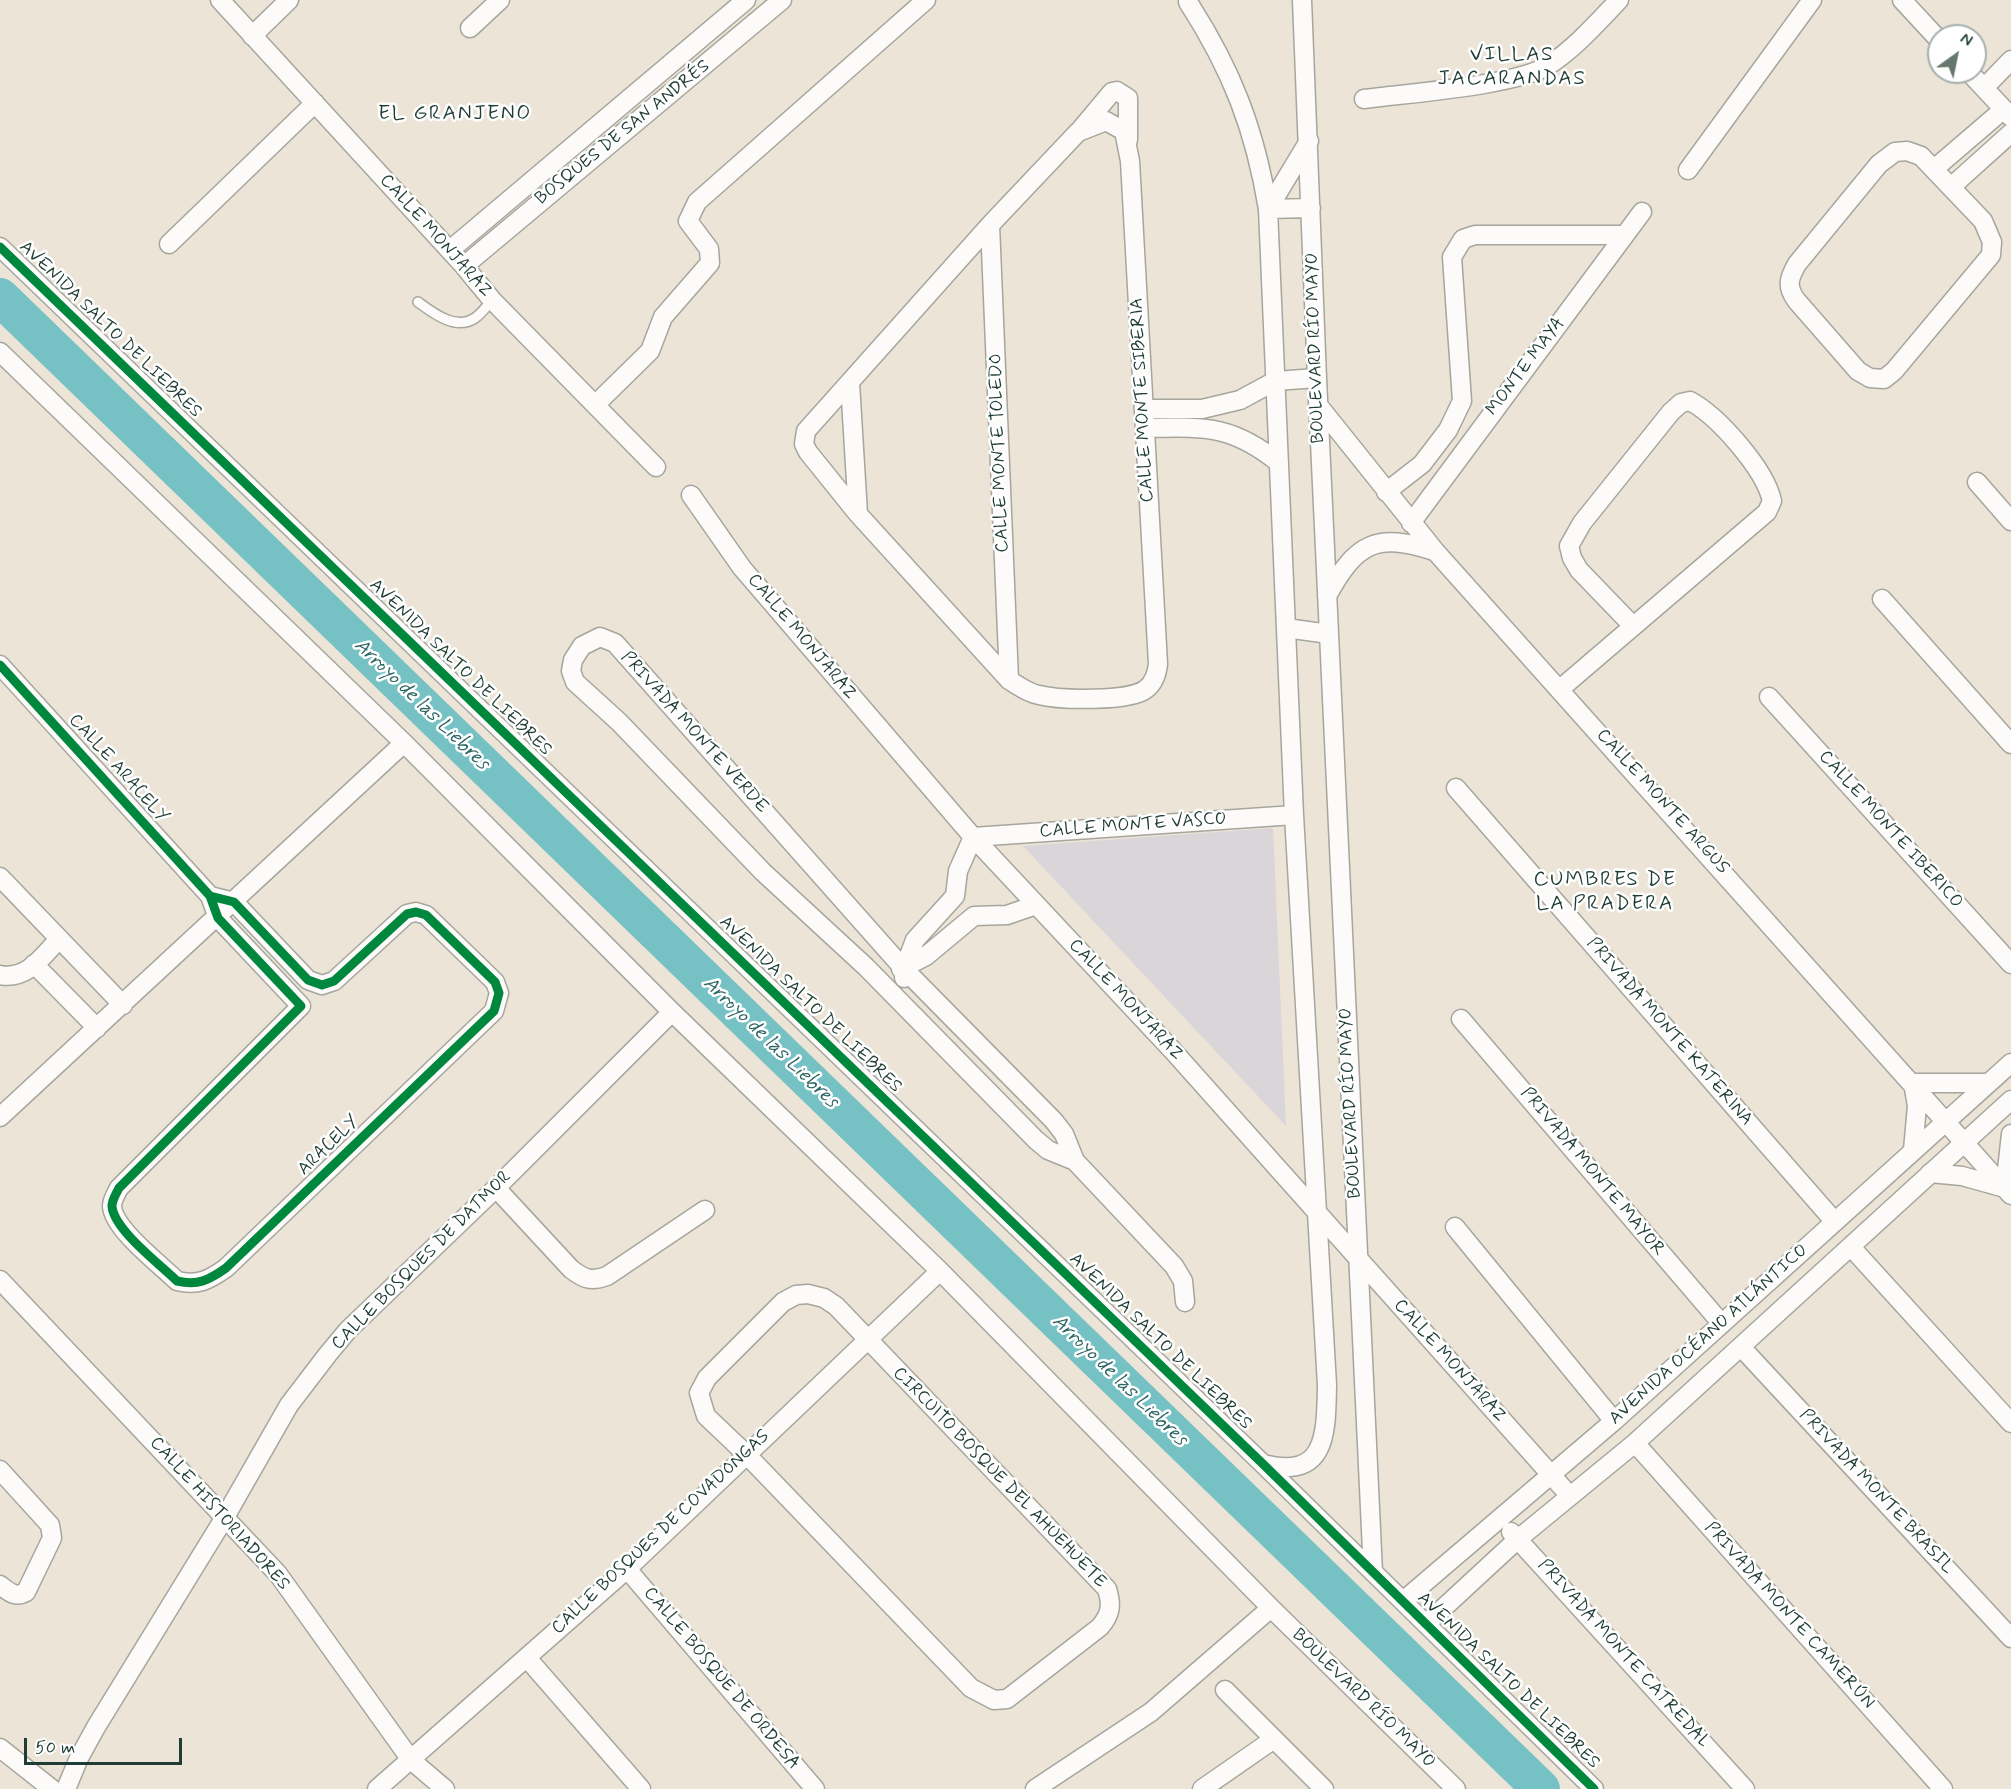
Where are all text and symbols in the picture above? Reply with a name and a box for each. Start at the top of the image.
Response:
north arrow [1927,24,1987,84]
text: N [1956,28,1976,52]
district label: VILLAS JACARANDAS [1438,43,1586,93]
street label: BOSQUES DE SAN ANDRÉS [531,56,715,210]
district label: EL GRANJENO [378,102,532,128]
street label: CALLE MONJARAZ [374,170,496,302]
street label: AVENIDA SALTO DE LIEBRES [14,237,206,423]
street label: BOULEVARD RÍO MAYO [1302,252,1330,444]
street label: CALLE MONTE SIBERIA [1127,297,1159,503]
street label: MONTE MAYA [1482,314,1570,420]
street label: CALLE MONTE TOLEDO [986,353,1014,553]
street label: CALLE MONJARAZ [742,570,860,704]
street label: AVENIDA SALTO DE LIEBRES [364,575,556,761]
water label: Arroyo de las Liebres [348,634,494,776]
street label: PRIVADA MONTE VERDE [616,648,772,818]
street label: CALLE ARACELY [63,710,173,828]
street label: CALLE MONTE ARGUS [1591,725,1733,879]
street label: CALLE MONTE IBERICO [1813,747,1967,913]
street label: CALLE MONTE VASCO [1039,809,1227,843]
district label: CUMBRES DE LA PRADERA [1531,868,1679,918]
street label: AVENIDA SALTO DE LIEBRES [714,912,906,1098]
street label: PRIVADA MONTE KATERINA [1581,934,1757,1130]
street label: CALLE MONJARAZ [1063,935,1187,1065]
water label: Arroyo de las Liebres [697,972,843,1114]
street label: BOULEVARD RÍO MAYO [1335,1007,1367,1199]
street label: PRIVADA MONTE MAYOR [1515,1083,1669,1261]
street label: ARACELY [294,1112,364,1180]
street label: CALLE BOSQUES DE DATMOR [328,1167,516,1355]
street label: AVENIDA OCÉANO ATLÁNTICO [1605,1240,1813,1430]
street label: AVENIDA SALTO DE LIEBRES [1064,1249,1256,1435]
street label: CALLE MONJARAZ [1388,1295,1510,1427]
water label: Arroyo de las Liebres [1046,1310,1192,1452]
street label: CIRCUITO BOSQUE DEL AHUEHUETE [887,1363,1111,1593]
street label: PRIVADA MONTE BRASIL [1794,1405,1958,1579]
street label: CALLE BOSQUES DE COVADONGAS [548,1426,774,1640]
street label: CALLE HISTORIADORES [144,1433,294,1595]
street label: PRIVADA MONTE CAMERÚN [1699,1518,1879,1714]
street label: PRIVADA MONTE CATREDAL [1532,1555,1714,1753]
street label: CALLE BOSQUE DE ORDESA [638,1583,804,1775]
street label: AVENIDA SALTO DE LIEBRES [1412,1588,1604,1774]
street label: BOULEVARD RÍO MAYO [1287,1625,1439,1773]
scale bar [27,1726,184,1764]
text: 50 m [35,1736,75,1760]

